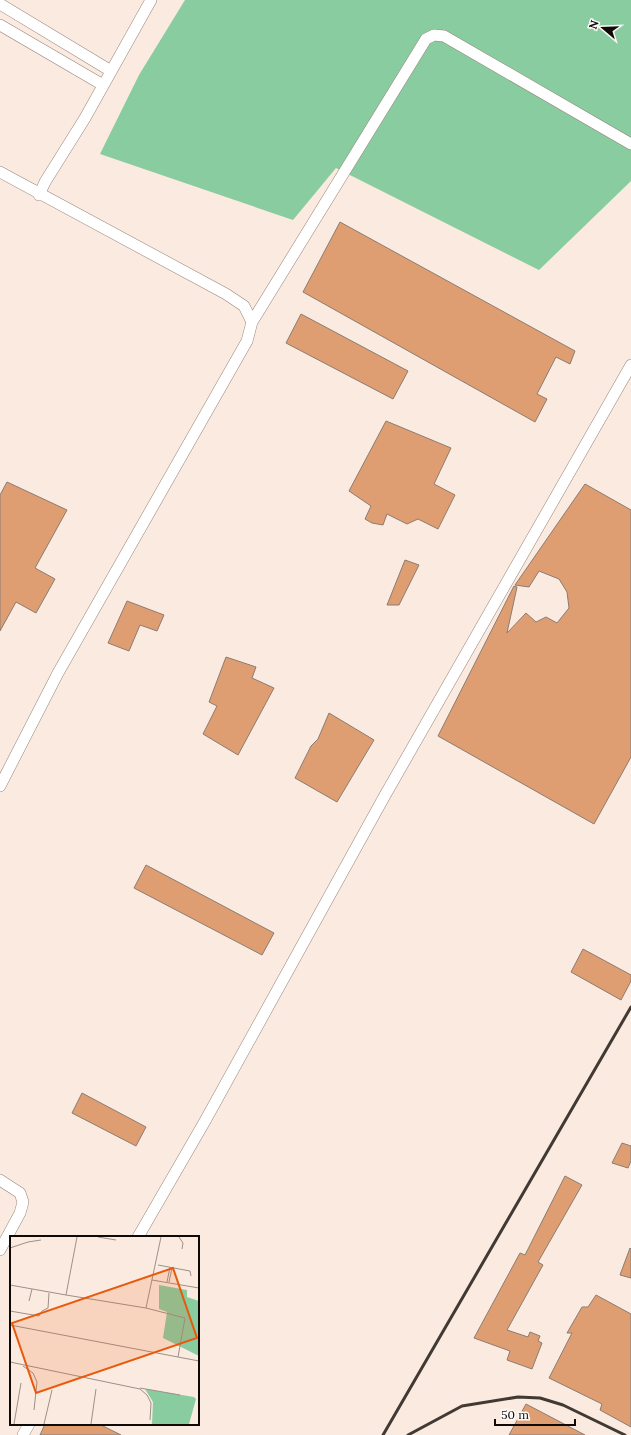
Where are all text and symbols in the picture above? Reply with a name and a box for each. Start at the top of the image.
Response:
north arrow [583,8,623,48]
text: N [586,18,602,31]
inset map [10,1236,199,1425]
scale bar [495,1401,575,1427]
text: 50 m [501,1407,529,1422]

